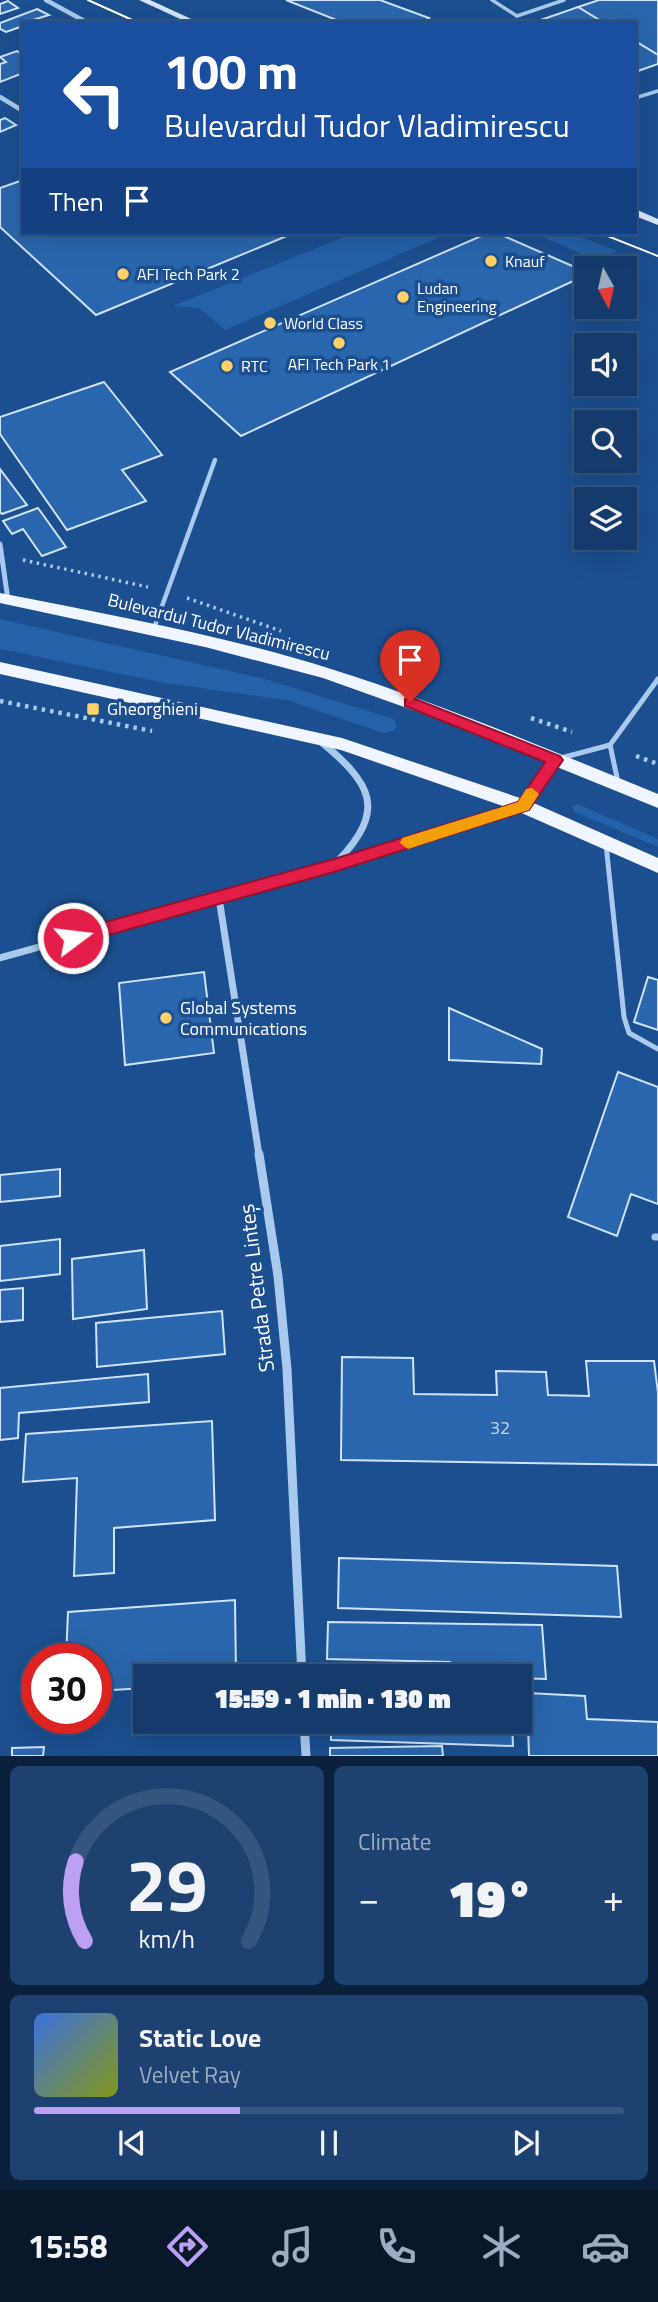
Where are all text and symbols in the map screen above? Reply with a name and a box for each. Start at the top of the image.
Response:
text: 100 m [164,33,298,108]
icon: left [49,49,140,140]
text: Bulevardul Tudor Vladimirescu [164,101,570,149]
text: Then [49,182,104,221]
icon: arrive [118,182,156,220]
place label: Knauf [505,249,545,273]
marker: Knauf [483,253,499,269]
north arrow [574,256,637,318]
map controls [574,256,637,550]
place label: AFI Tech Park 2 [137,262,240,286]
marker: AFI Tech Park 2 [115,266,131,282]
place label: Ludan Engineering [417,276,497,318]
marker: Ludan Engineering [395,289,411,305]
place label: World Class [284,311,363,335]
marker: World Class [262,315,278,331]
button: sound [574,333,637,396]
marker: AFI Tech Park 1 [331,335,347,351]
place label: AFI Tech Park 1 [288,352,390,376]
place label: RTC [241,354,268,378]
marker: RTC [219,358,235,374]
button: search [574,410,637,473]
button: layers [574,487,637,550]
street label: Bulevardul Tudor Vladimirescu [105,586,333,667]
pin [380,630,440,702]
icon: arrive [391,641,429,679]
place label: Gheorghieni [107,695,198,722]
marker: Gheorghieni [85,701,101,717]
position arrow [36,901,110,975]
place label: Global Systems Communications [180,994,307,1042]
marker: Global Systems Communications [158,1010,174,1026]
street label: Strada Petre Linteș [230,1202,282,1374]
house number: 32 [490,1414,510,1441]
speed limit sign: 30 [21,1643,112,1734]
text: 15:59 · 1 min · 130 m [214,1679,451,1718]
text: Climate [358,1824,431,1859]
text: 29 [126,1830,208,1940]
text: 19° [448,1858,534,1937]
text: − [358,1869,379,1927]
text: + [603,1869,624,1927]
text: km/h [139,1920,195,1958]
text: Static Love [139,2018,261,2057]
text: Velvet Ray [139,2057,241,2092]
icon: previous [113,2124,151,2162]
icon: pause [310,2124,348,2162]
icon: next [507,2124,545,2162]
text: 15:58 [28,2222,108,2270]
icon: directions [163,2222,212,2271]
icon: music [268,2222,317,2271]
icon: phone [372,2222,421,2271]
icon: climate [477,2222,526,2271]
icon: car [581,2222,630,2271]

